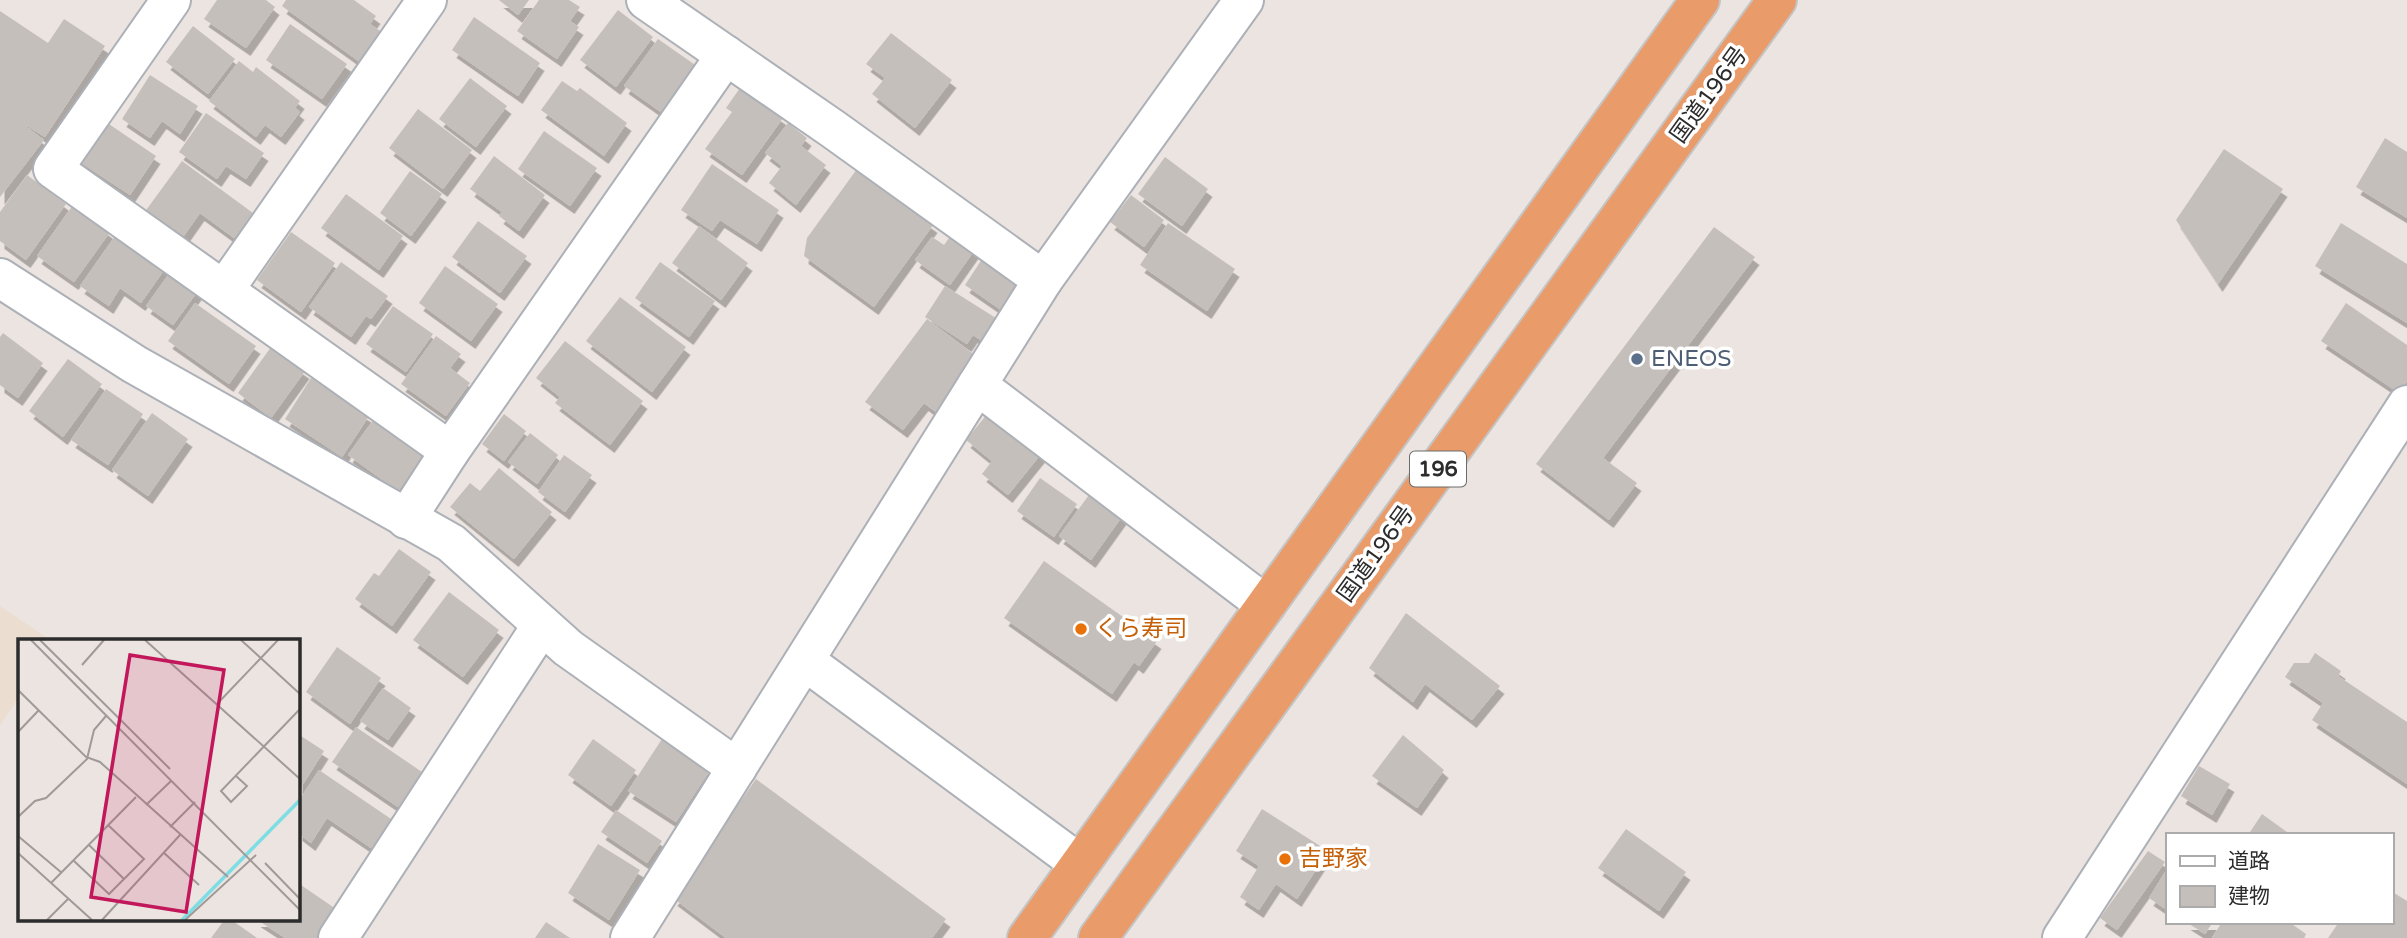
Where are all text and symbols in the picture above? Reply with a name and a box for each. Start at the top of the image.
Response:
street label: 国道196号 [1665,41,1753,149]
place label: ENEOS [1651,345,1732,373]
marker: ENEOS [1629,351,1645,367]
road number: 196 [1410,452,1466,486]
street label: 国道196号 [1332,500,1420,608]
place label: くら寿司 [1095,615,1187,643]
marker: くら寿司 [1073,621,1089,637]
inset map [18,639,299,920]
legend [2166,833,2393,924]
place label: 吉野家 [1299,845,1368,873]
text: 道路 [2228,849,2270,874]
marker: 吉野家 [1277,851,1293,867]
text: 建物 [2228,884,2270,909]

